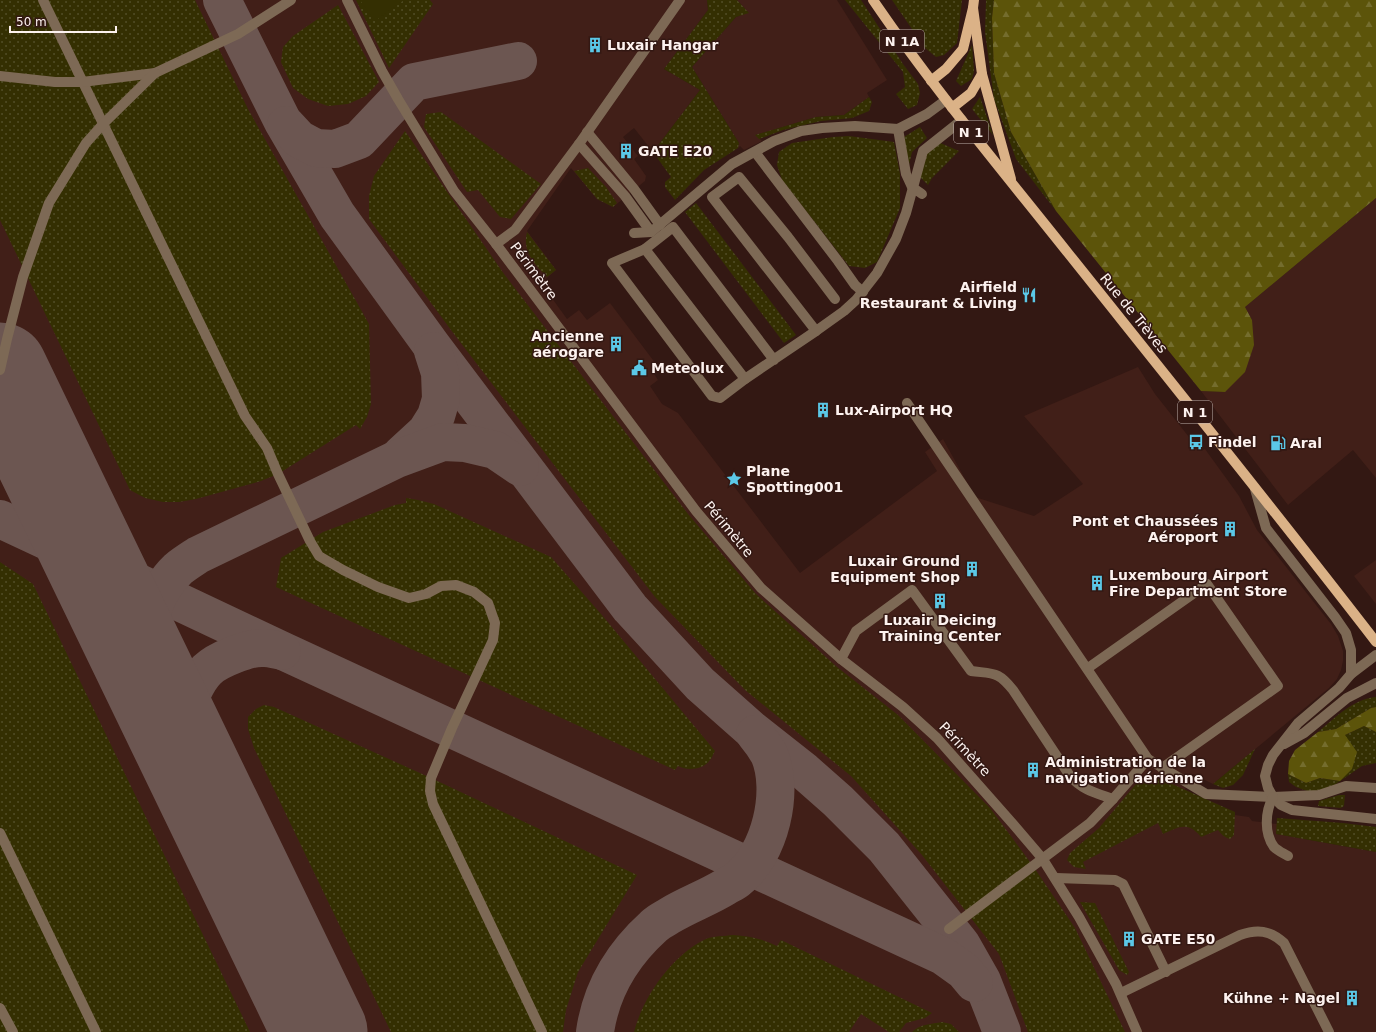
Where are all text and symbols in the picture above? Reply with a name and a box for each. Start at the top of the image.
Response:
scale bar [10,8,116,34]
text: 50 m [16,15,47,29]
road number: N 1A [880,30,924,52]
building icon: Luxair Hangar [586,36,604,54]
place label: Luxair Hangar [607,37,719,53]
road number: N 1 [954,121,988,143]
building icon: GATE E20 [617,142,635,160]
place label: GATE E20 [638,143,713,159]
street label: Périmètre [507,239,561,303]
street label: Rue de Trèves [1097,270,1171,356]
place label: Airfield Restaurant & Living [860,279,1017,311]
restaurant icon: Airfield Restaurant & Living [1020,286,1038,304]
place label: Ancienne aérogare [531,328,604,360]
building icon: Ancienne aérogare [607,335,625,353]
public building icon: Meteolux [630,359,648,377]
place label: Meteolux [651,360,724,376]
building icon: Lux-Airport HQ [814,401,832,419]
road number: N 1 [1178,401,1212,423]
place label: Lux-Airport HQ [835,402,953,418]
bus stop icon: Findel [1187,433,1205,451]
place label: Findel [1208,434,1257,450]
fuel station icon: Aral [1269,434,1287,452]
place label: Aral [1290,435,1322,451]
place label: Plane Spotting001 [746,463,843,495]
place icon: Plane Spotting001 [725,470,743,488]
street label: Périmètre [701,498,757,560]
place label: Pont et Chaussées Aéroport [1072,513,1218,545]
building icon: Pont et Chaussées Aéroport [1221,520,1239,538]
place label: Luxair Ground Equipment Shop [830,553,960,585]
building icon: Luxair Ground Equipment Shop [963,560,981,578]
place label: Luxembourg Airport Fire Department Store [1109,567,1287,599]
building icon: Luxembourg Airport Fire Department Store [1088,574,1106,592]
building icon: Luxair Deicing Training Center [931,592,949,610]
place label: Luxair Deicing Training Center [879,612,1001,644]
street label: Périmètre [936,719,994,779]
place label: Administration de la navigation aérienne [1045,754,1206,786]
building icon: Administration de la navigation aérienne [1024,761,1042,779]
building icon: GATE E50 [1120,930,1138,948]
place label: GATE E50 [1141,931,1216,947]
building icon: Kühne + Nagel [1343,989,1361,1007]
place label: Kühne + Nagel [1223,990,1340,1006]

